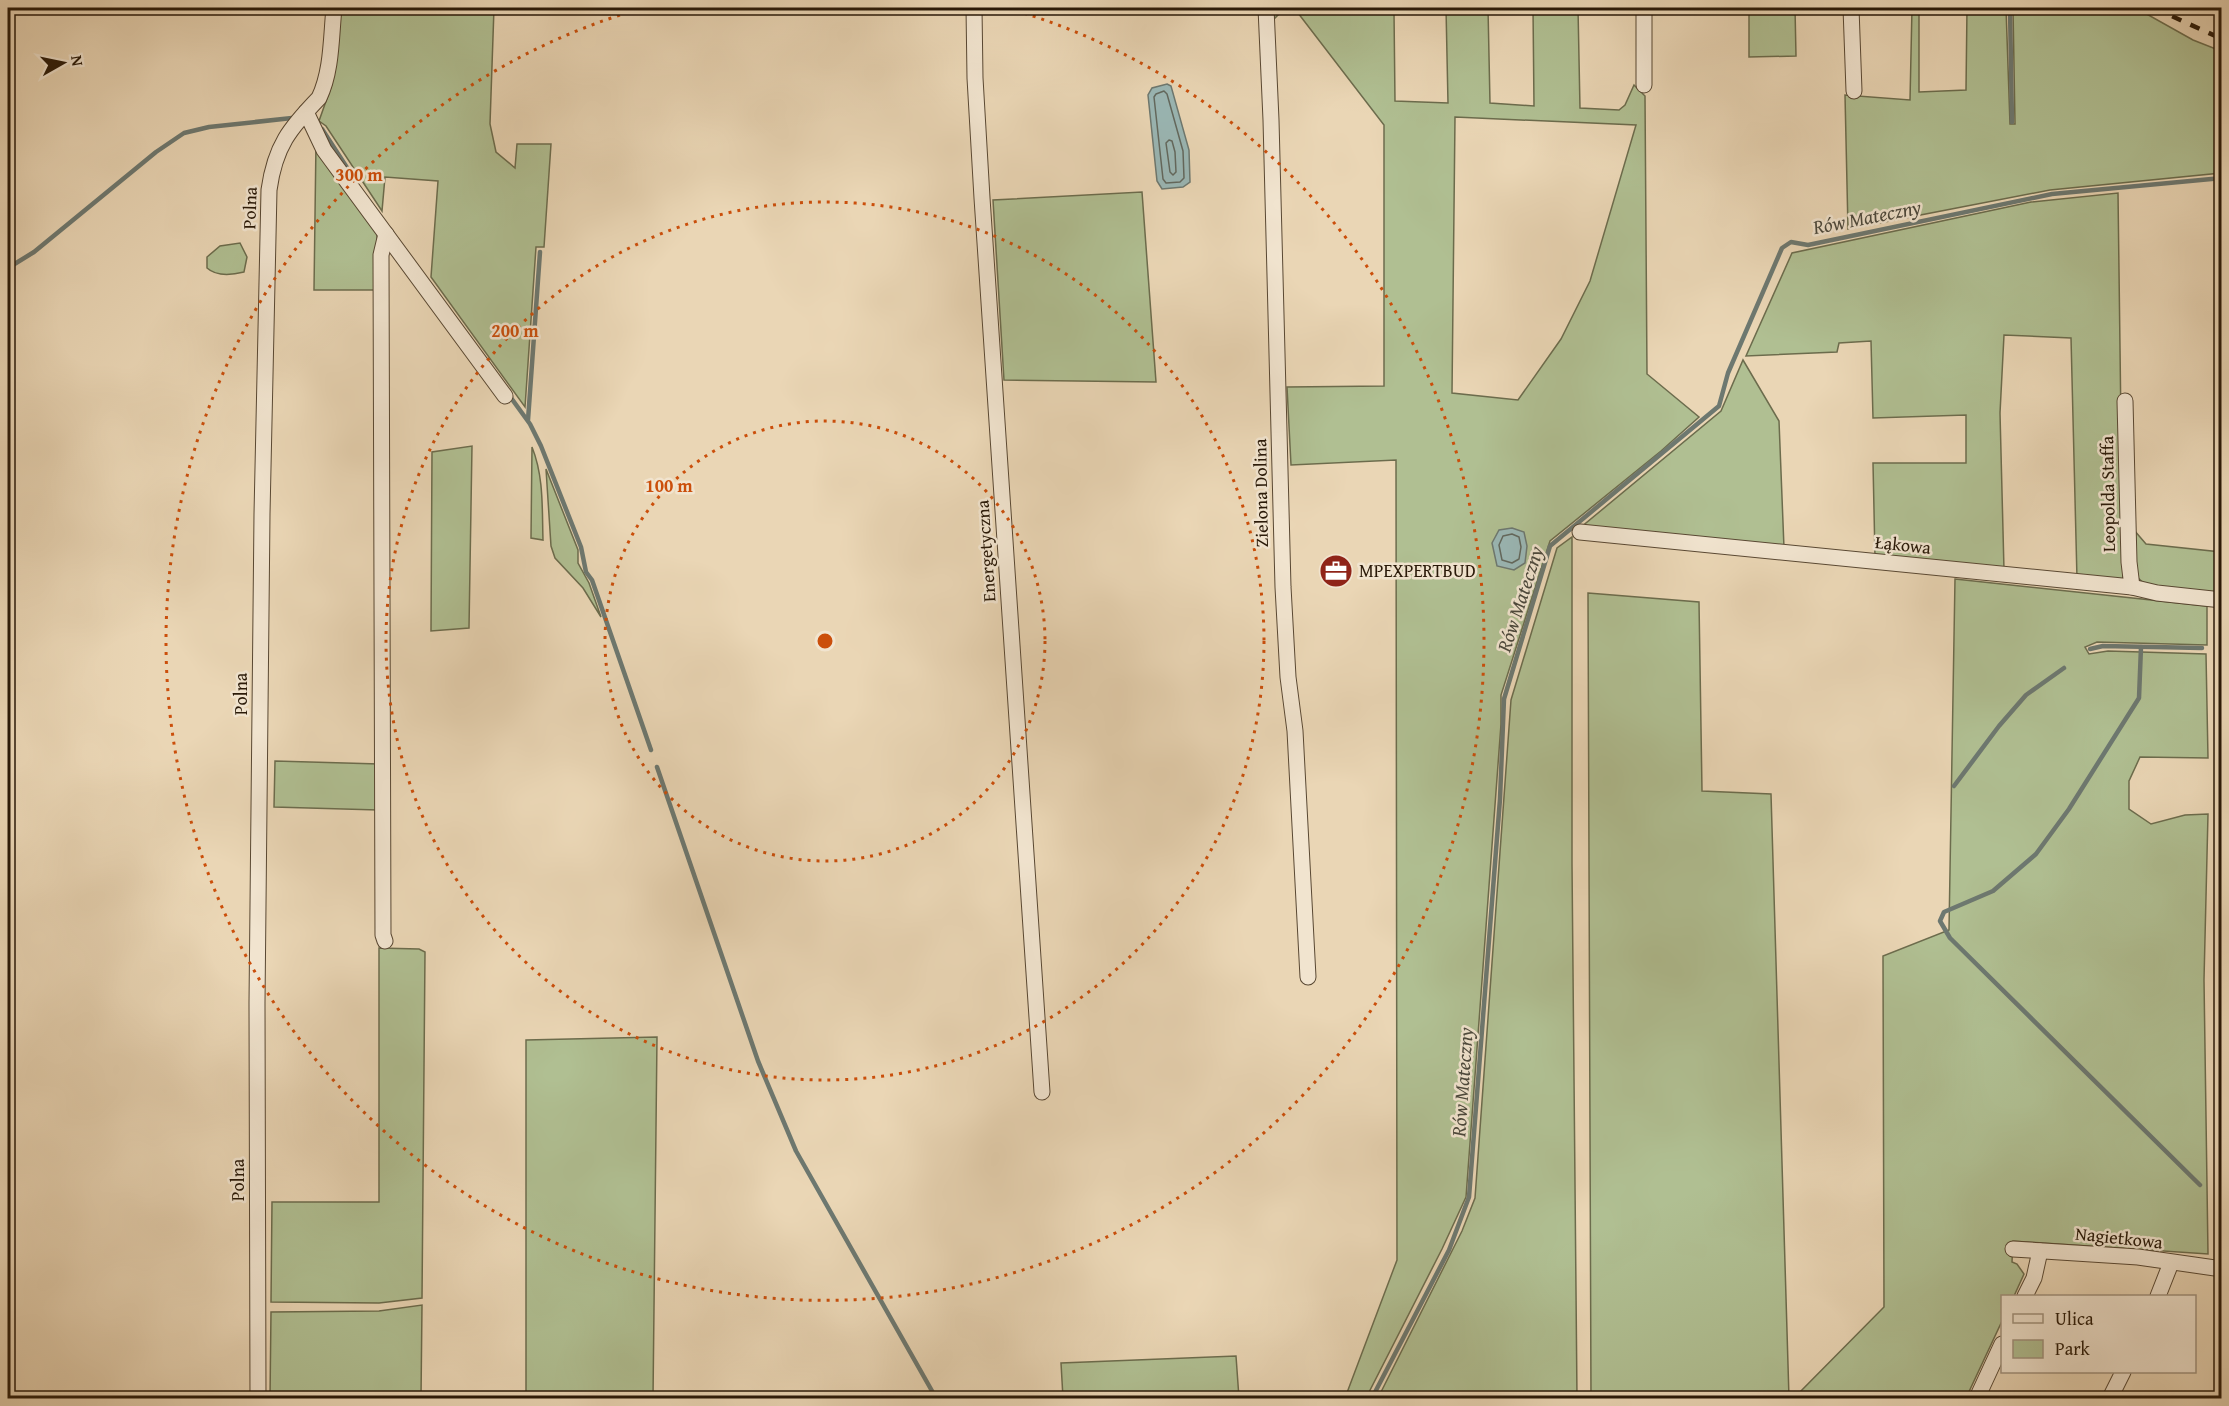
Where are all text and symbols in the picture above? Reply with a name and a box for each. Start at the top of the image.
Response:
north arrow [33,33,93,93]
text: N [65,53,91,68]
text: 300 m [335,161,383,188]
street label: Polna [235,186,264,230]
water label: Rów Mateczny [1809,192,1923,241]
text: 200 m [491,317,539,344]
street label: Leopolda Staffa [2093,435,2122,552]
street label: Zielona Dolina [1246,438,1275,548]
text: 100 m [645,472,693,499]
street label: Energetyczna [968,499,1003,603]
street label: Łąkowa [1874,528,1933,561]
water label: Rów Mateczny [1488,542,1550,656]
office icon: MPEXPERTBUD [1318,553,1354,589]
place label: MPEXPERTBUD [1359,557,1476,584]
centre of rings [815,631,835,651]
street label: Polna [227,672,254,715]
water label: Rów Mateczny [1443,1026,1480,1139]
street label: Polna [224,1158,251,1201]
street label: Nagietkowa [2074,1219,2165,1256]
legend [2001,1295,2196,1373]
text: Ulica [2055,1305,2094,1332]
text: Park [2055,1335,2091,1362]

